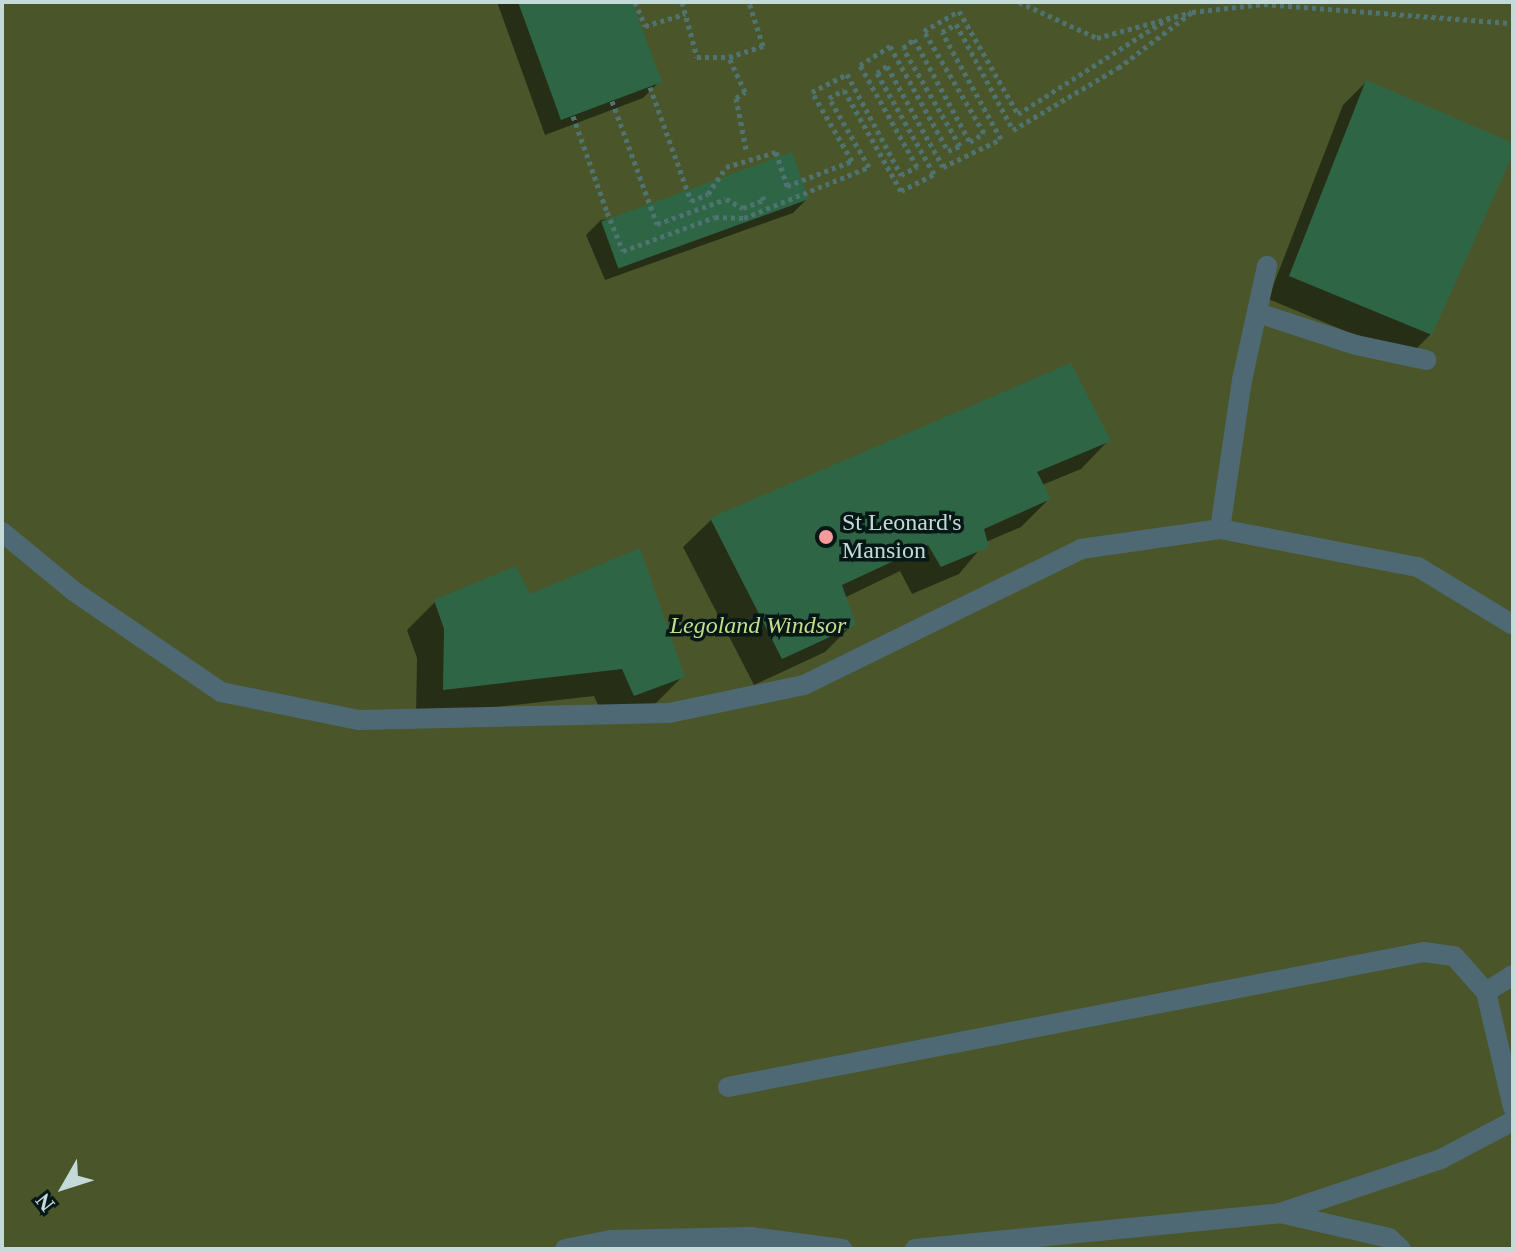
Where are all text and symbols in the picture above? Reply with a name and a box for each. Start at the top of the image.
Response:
place label: St Leonard's Mansion [842,509,962,565]
marker: St Leonard's Mansion [817,528,835,546]
park label: Legoland Windsor [670,612,846,640]
north arrow [24,1147,104,1227]
text: N [30,1188,60,1216]

